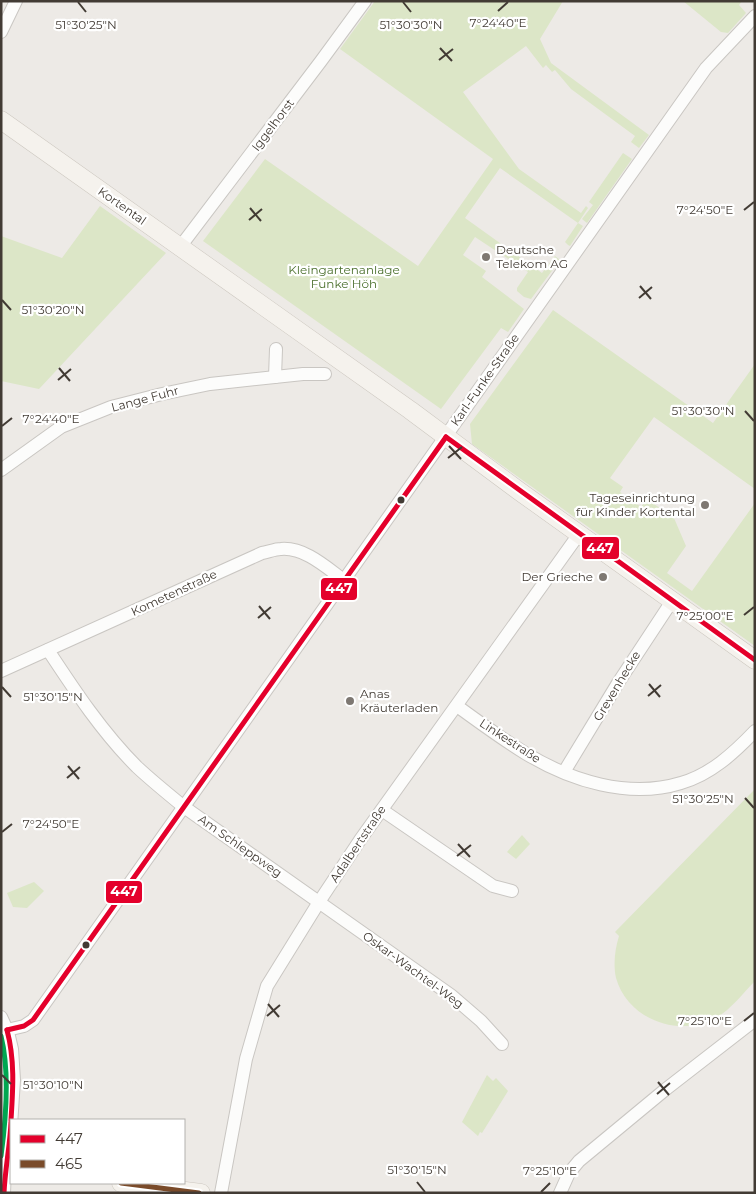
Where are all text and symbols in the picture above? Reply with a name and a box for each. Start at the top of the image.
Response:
text: 7°24'40"E [469,15,527,30]
text: 51°30'25"N [55,17,117,32]
text: 51°30'30"N [380,17,442,32]
street label: Iggelhorst [248,95,297,154]
street label: Kortental [95,183,149,228]
text: 7°24'50"E [677,202,733,217]
place label: Deutsche Telekom AG [496,242,568,271]
marker: Deutsche Telekom AG [480,251,492,263]
park label: Kleingartenanlage Funke Höh [288,262,400,291]
text: 51°30'20"N [22,302,84,317]
street label: Karl-Funke-Straße [447,331,522,429]
street label: Lange Fuhr [109,382,180,415]
text: 51°30'30"N [672,403,734,418]
text: 7°24'40"E [22,411,80,426]
place label: Tageseinrichtung für Kinder Kortental [576,490,695,519]
unlabelled marker [396,495,406,505]
marker: Tageseinrichtung für Kinder Kortental [699,499,711,511]
line badge: 447 [581,536,620,560]
text: 447 [586,539,614,557]
street label: Kometenstraße [128,566,219,619]
place label: Der Grieche [521,569,593,584]
marker: Der Grieche [597,571,609,583]
line badge: 447 [320,577,358,601]
text: 447 [325,579,353,597]
text: 7°25'00"E [676,608,734,623]
street label: Grevenhecke [590,648,643,723]
place label: Anas Kräuterladen [360,686,438,715]
text: 51°30'15"N [23,689,83,704]
marker: Anas Kräuterladen [344,695,356,707]
street label: Linkestraße [477,715,544,766]
text: 51°30'25"N [672,791,734,806]
street label: Adalbertstraße [326,802,389,885]
street label: Am Schleppweg [195,811,285,880]
text: 7°24'50"E [23,816,79,831]
line badge: 447 [105,880,143,904]
text: 447 [110,882,138,900]
street label: Oskar-Wachtel-Weg [360,928,467,1011]
unlabelled marker [81,940,91,950]
text: 7°25'10"E [678,1013,732,1028]
text: 51°30'10"N [23,1077,83,1092]
legend [10,1119,185,1184]
text: 447 [55,1129,83,1148]
text: 465 [55,1154,83,1173]
text: 51°30'15"N [387,1162,447,1177]
text: 7°25'10"E [523,1163,577,1178]

